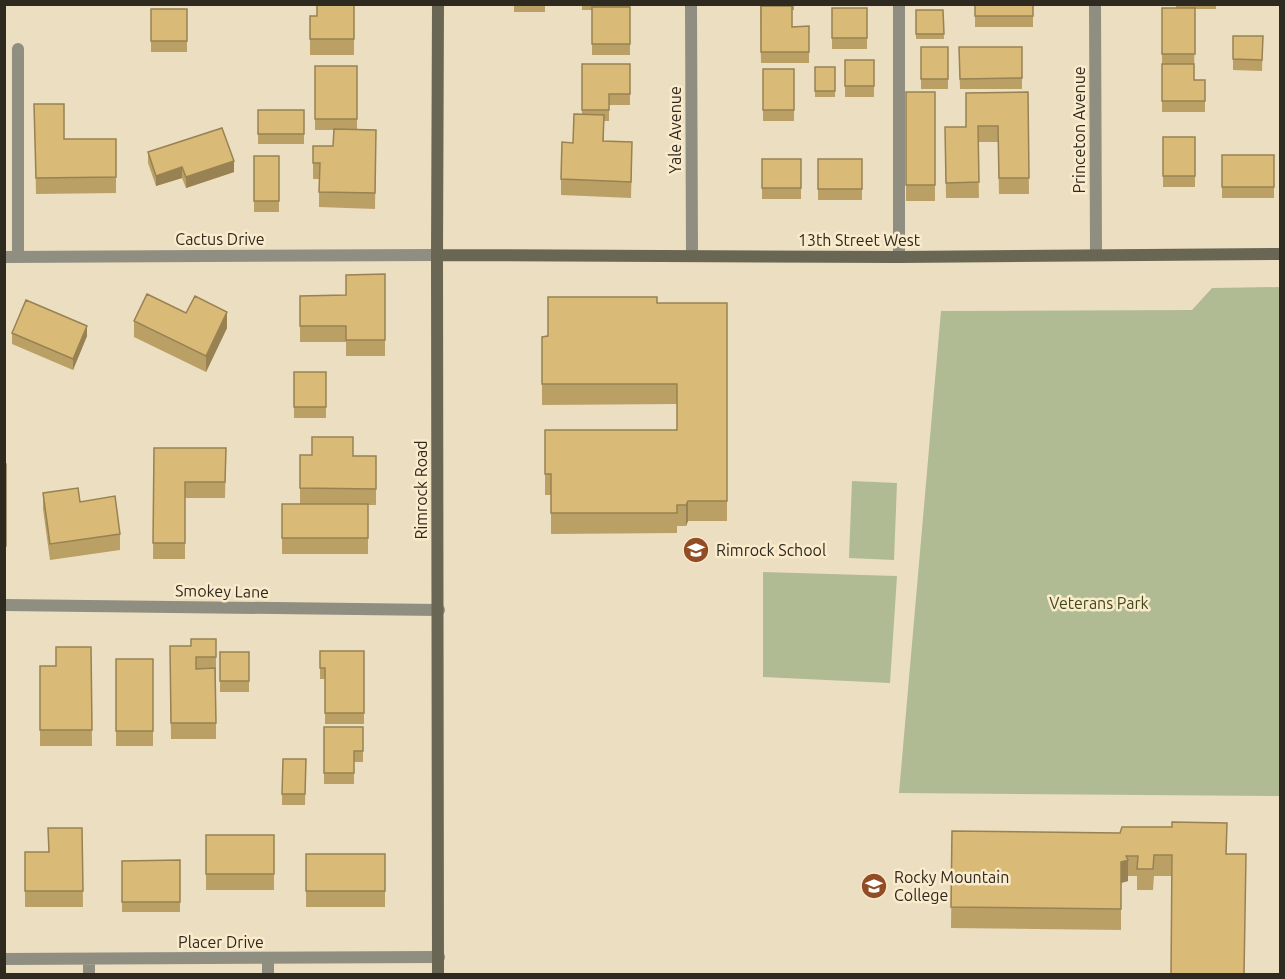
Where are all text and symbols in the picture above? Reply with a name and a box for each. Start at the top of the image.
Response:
street label: Princeton Avenue [1070,66,1088,194]
street label: Yale Avenue [666,86,684,174]
street label: Cactus Drive [175,230,265,248]
street label: 13th Street West [798,231,921,249]
street label: Rimrock Road [412,440,430,540]
school or university icon: Rimrock School [681,535,711,565]
place label: Rimrock School [716,541,826,559]
street label: Smokey Lane [175,581,269,601]
park label: Veterans Park [1049,594,1149,612]
place label: Rocky Mountain College [894,868,1009,904]
school or university icon: Rocky Mountain College [859,871,889,901]
street label: Placer Drive [178,933,264,951]

